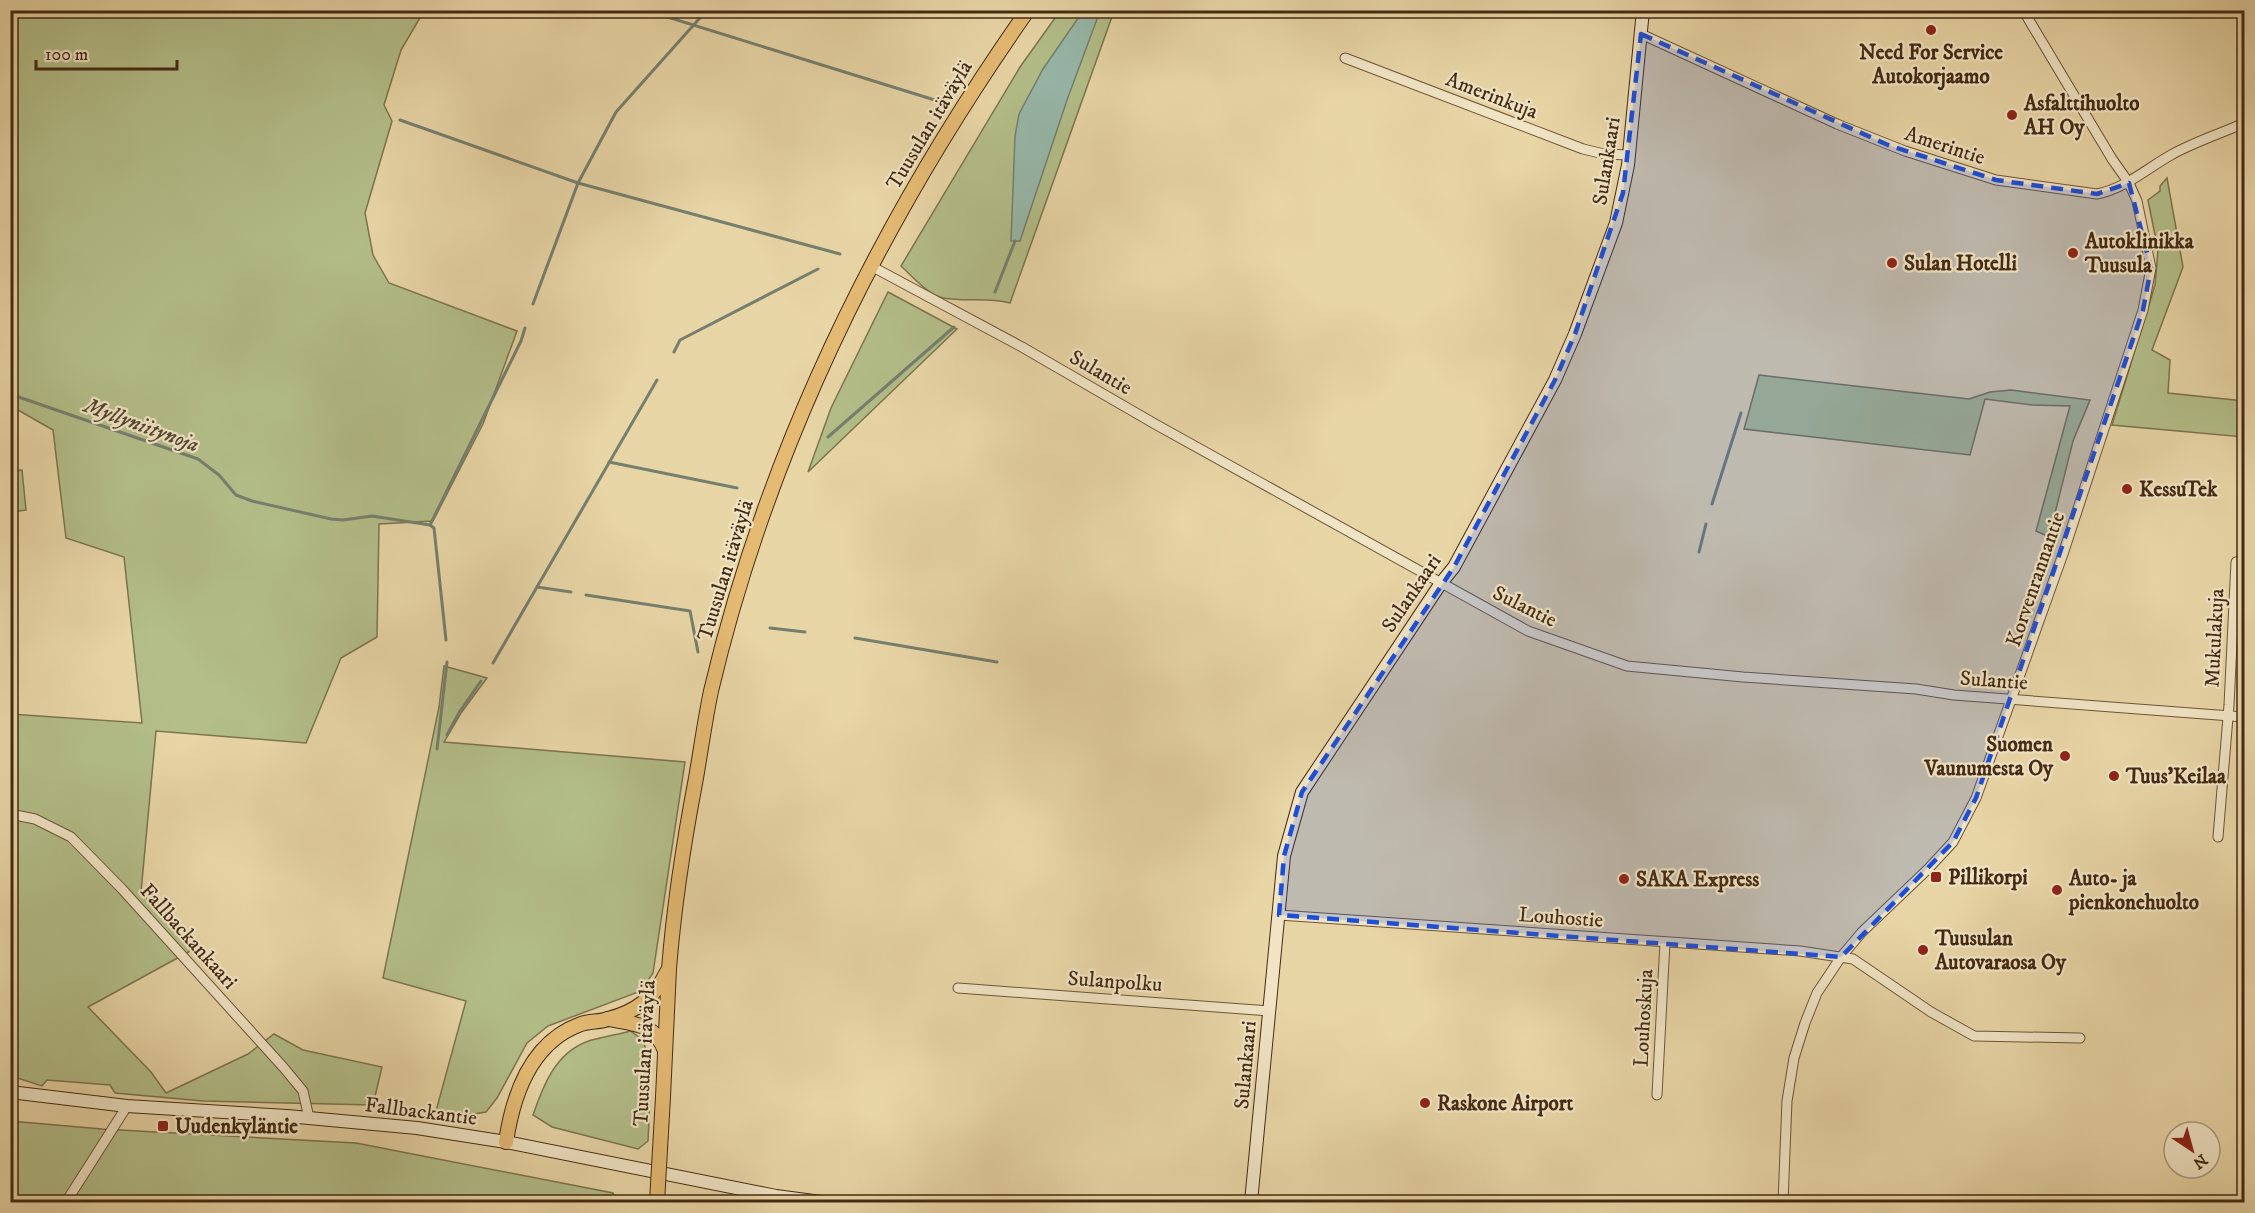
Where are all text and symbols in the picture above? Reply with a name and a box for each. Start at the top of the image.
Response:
marker: Need For Service Autokorjaamo [1924,23,1938,37]
scale bar [36,33,177,71]
place label: Need For Service Autokorjaamo [1859,40,2003,91]
text: 100 m [45,44,88,66]
street label: Tuusulan itäväylä [881,56,979,195]
street label: Amerinkuja [1442,67,1541,125]
place label: Asfalttihuolto AH Oy [2023,91,2139,141]
marker: Asfalttihuolto AH Oy [2005,108,2019,122]
street label: Sulankaari [1587,115,1627,207]
street label: Amerintie [1901,121,1988,171]
place label: Autoklinikka Tuusula [2084,229,2195,279]
marker: Autoklinikka Tuusula [2066,246,2080,260]
place label: Sulan Hotelli [1904,251,2017,277]
marker: Sulan Hotelli [1885,256,1899,270]
street label: Sulantie [1065,345,1137,401]
water label: Myllyniitynoja [78,391,203,459]
place label: KessuTek [2139,477,2218,503]
marker: KessuTek [2120,482,2134,496]
street label: Tuusulan itäväylä [692,496,760,644]
street label: Korvenrannantie [2001,508,2071,650]
street label: Sulankaari [1376,549,1447,638]
street label: Sulantie [1488,580,1561,634]
street label: Mukulakuja [2199,588,2231,688]
street label: Sulantie [1959,666,2029,696]
place label: Suomen Vaunumesta Oy [1924,732,2054,782]
marker: Suomen Vaunumesta Oy [2058,749,2072,763]
place label: Tuus'Keilaa [2125,764,2227,790]
marker: Tuus'Keilaa [2107,769,2121,783]
place label: Pillikorpi [1948,865,2028,891]
place label: Auto- ja pienkonehuolto [2068,866,2199,916]
place label: SAKA Express [1636,867,1759,893]
marker: Pillikorpi [1929,870,1943,884]
marker: SAKA Express [1617,872,1631,886]
street label: Fallbackankaari [134,878,243,995]
marker: Auto- ja pienkonehuolto [2050,883,2064,897]
street label: Louhostie [1518,902,1604,934]
place label: Tuusulan Autovaraosa Oy [1934,926,2067,976]
marker: Tuusulan Autovaraosa Oy [1916,943,1930,957]
street label: Sulanpolku [1067,966,1163,998]
street label: Louhoskuja [1628,968,1660,1068]
street label: Tuusulan itäväylä [628,979,662,1127]
street label: Sulankaari [1229,1020,1263,1110]
place label: Raskone Airport [1437,1091,1574,1117]
street label: Fallbackantie [363,1092,479,1132]
marker: Raskone Airport [1418,1096,1432,1110]
place label: Uudenkyläntie [175,1114,298,1140]
marker: Uudenkyläntie [156,1119,170,1133]
north arrow [2162,1120,2222,1180]
text: N [2189,1149,2211,1173]

